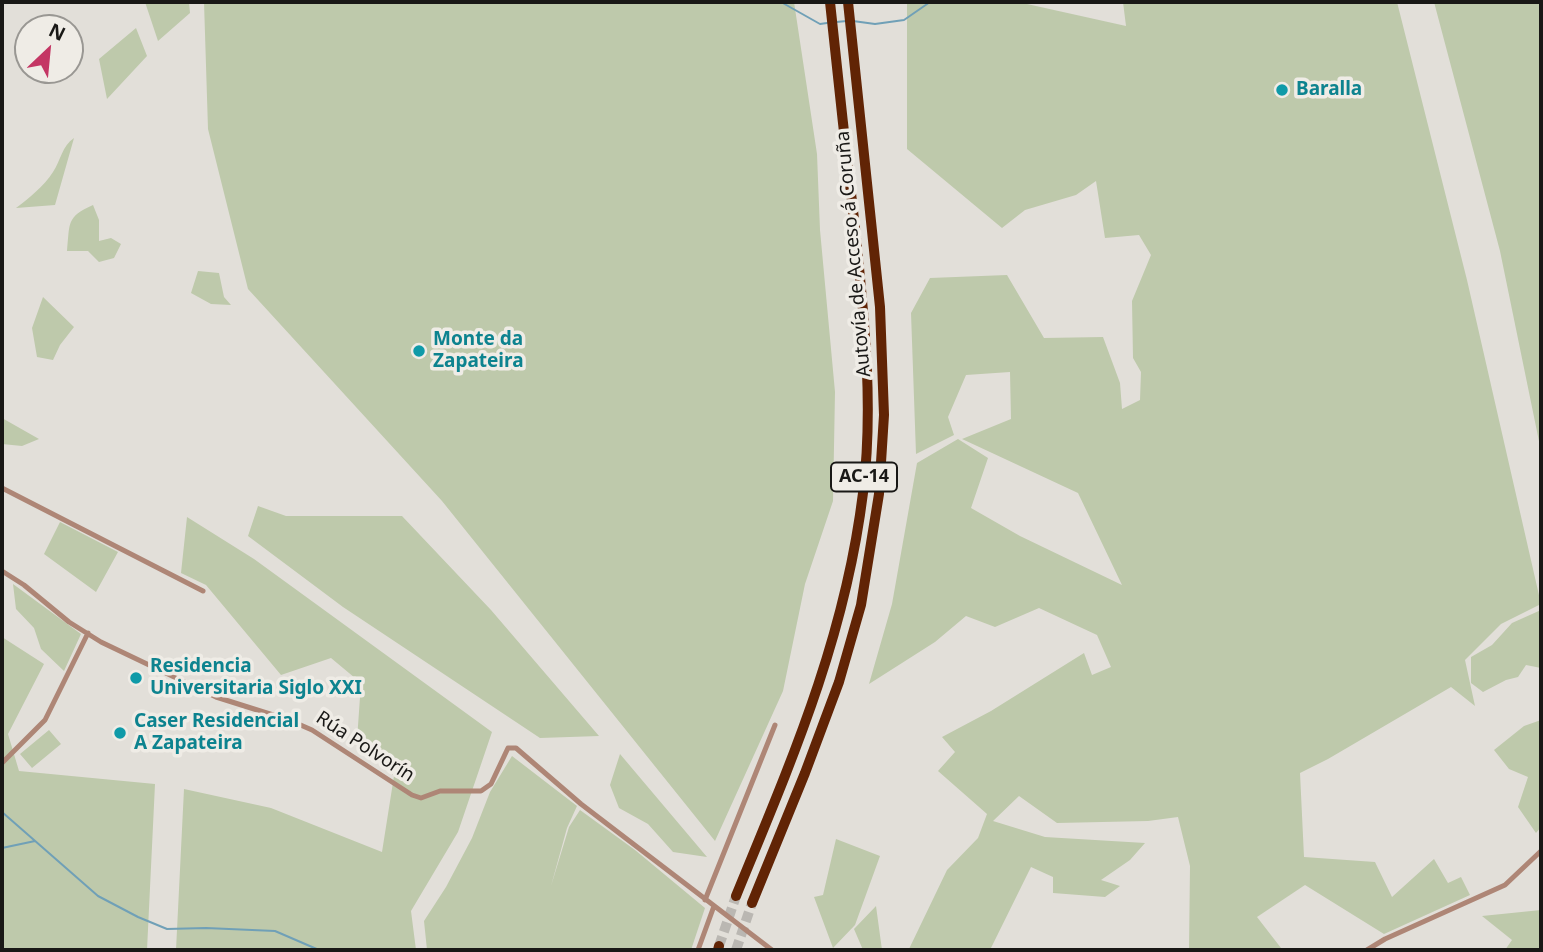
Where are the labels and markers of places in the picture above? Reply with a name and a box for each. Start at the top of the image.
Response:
place label: Baralla [1296,79,1362,101]
marker: Baralla [1274,82,1290,98]
place label: Monte da Zapateira [433,329,524,373]
marker: Monte da Zapateira [411,343,427,359]
place label: Residencia Universitaria Siglo XXI [150,656,362,700]
marker: Residencia Universitaria Siglo XXI [128,670,144,686]
place label: Caser Residencial A Zapateira [134,711,299,755]
marker: Caser Residencial A Zapateira [112,725,128,741]

